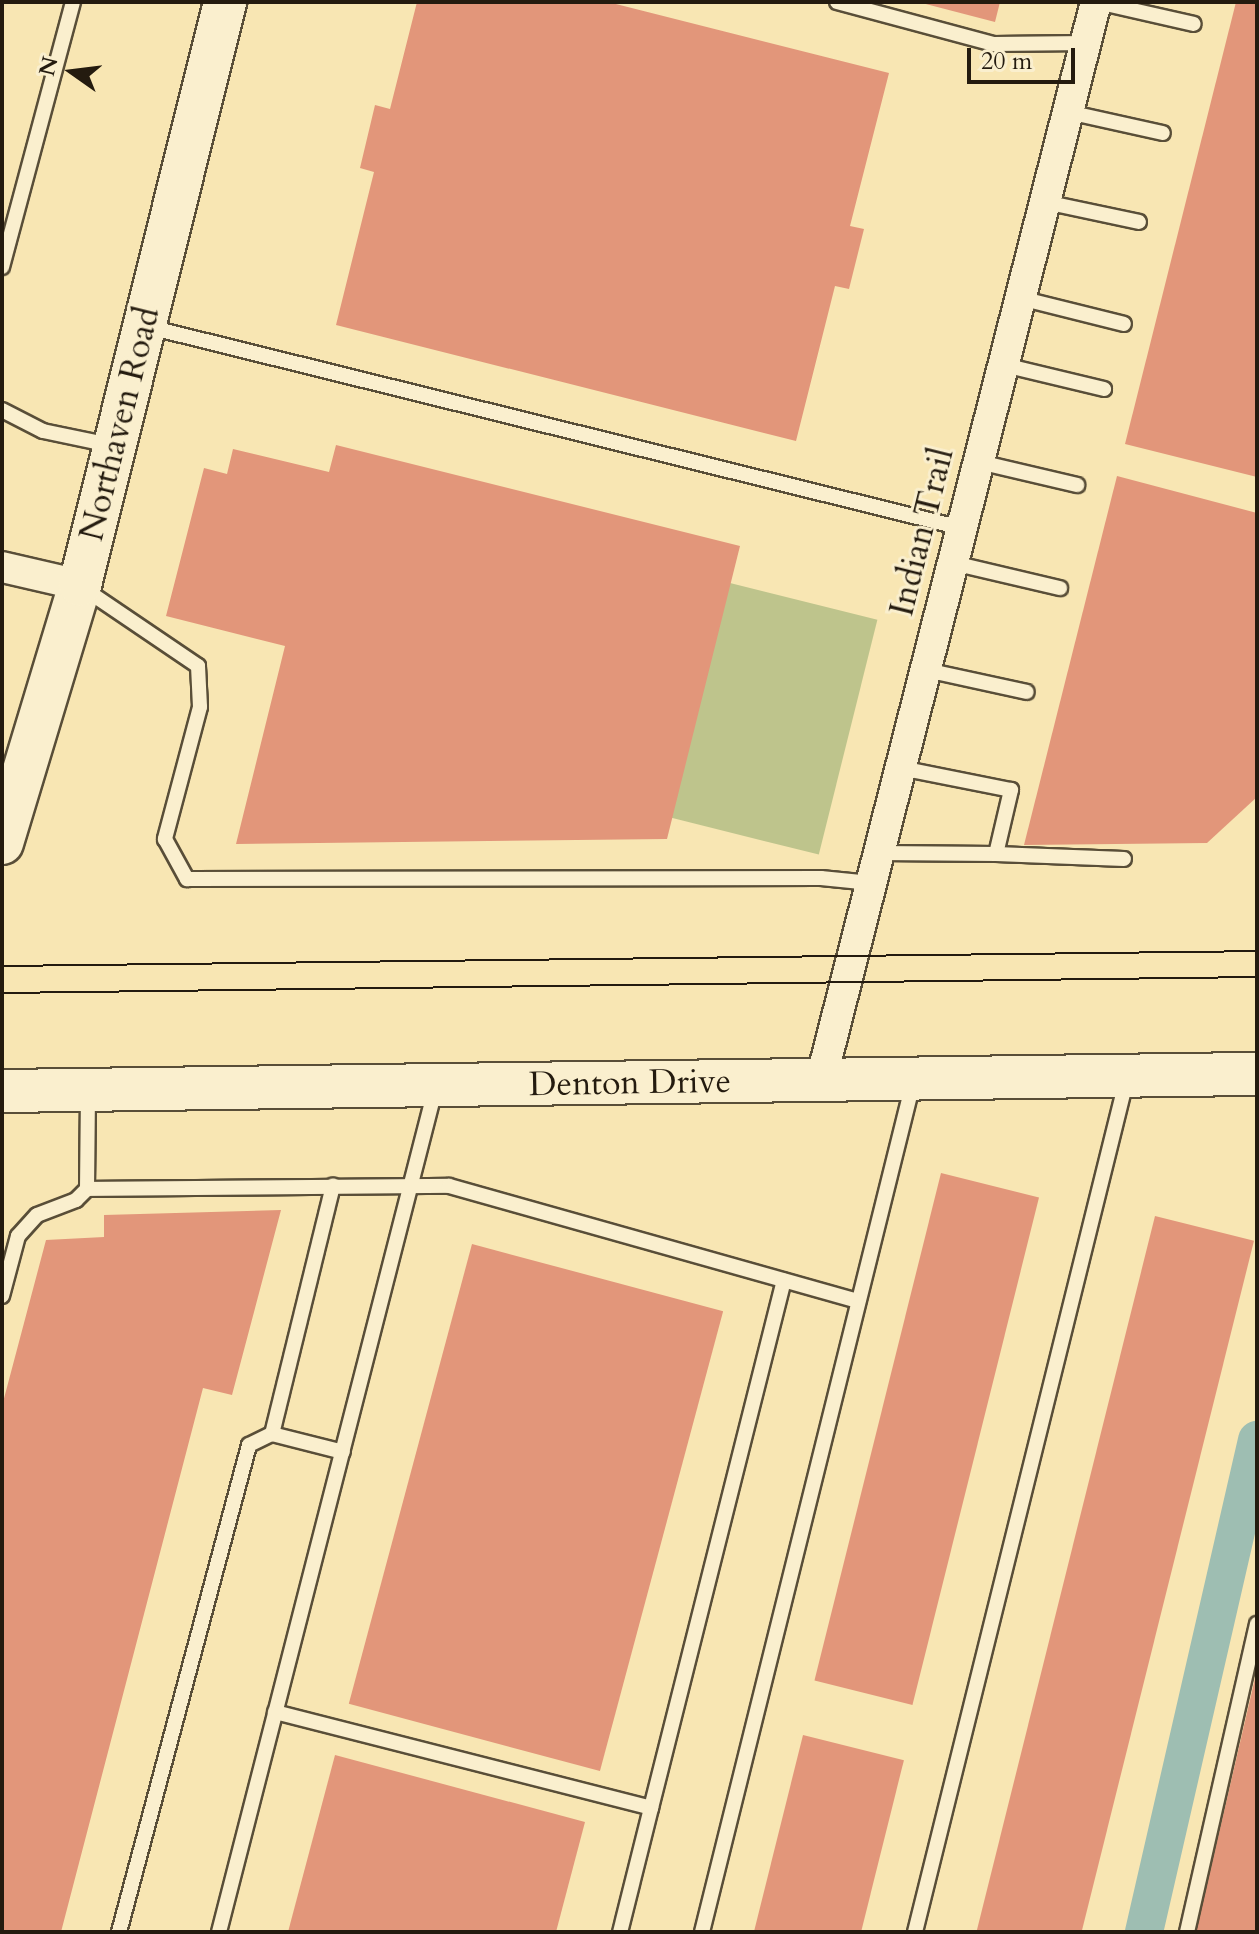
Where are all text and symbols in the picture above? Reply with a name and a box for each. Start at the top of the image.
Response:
north arrow [32,32,112,112]
scale bar [971,32,1079,82]
text: 20 m [981,45,1032,78]
text: N [32,53,66,79]
street label: Northaven Road [71,303,169,545]
street label: Indian Trail [881,444,963,620]
street label: Denton Drive [529,1061,731,1105]

